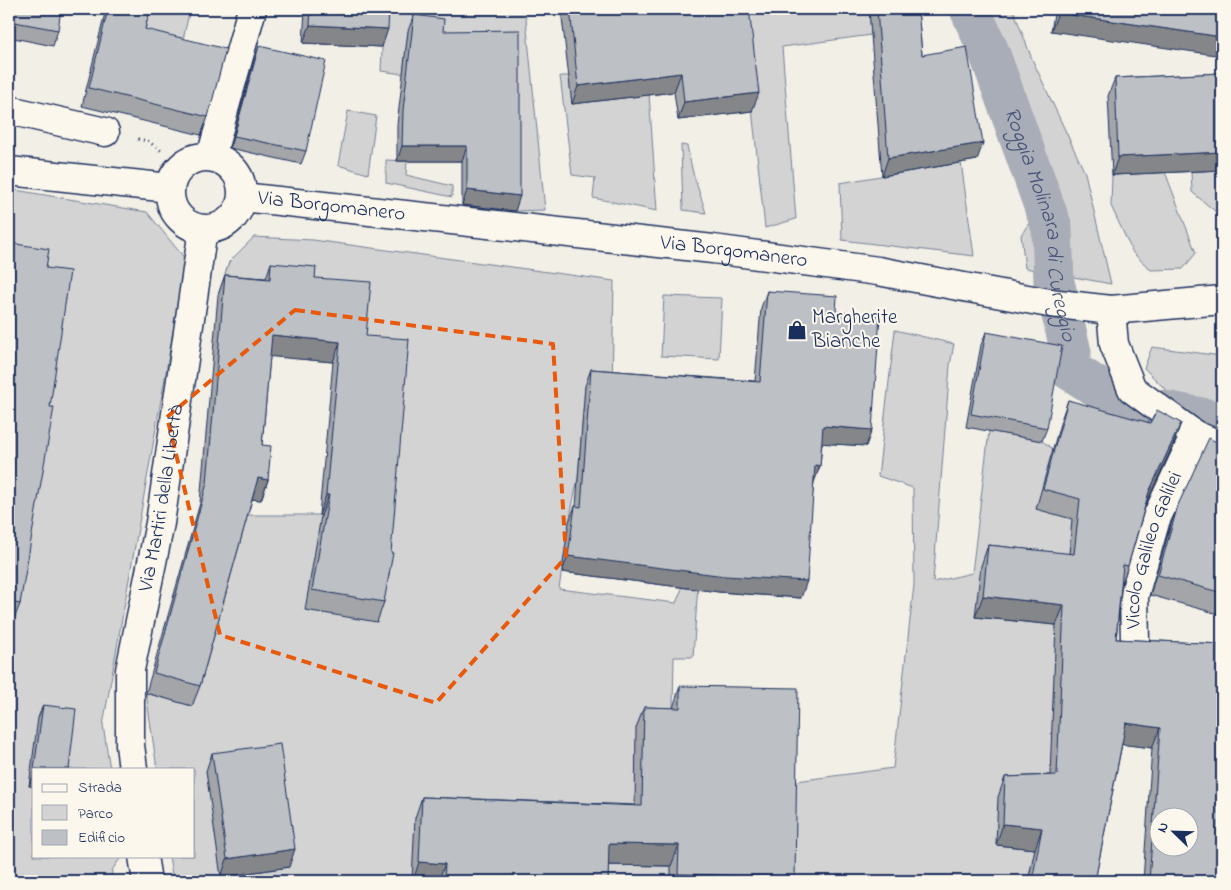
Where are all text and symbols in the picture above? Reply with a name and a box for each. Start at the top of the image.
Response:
water label: Roggia Molinara di Cureggio [994,103,1084,347]
street label: Via Borgomanero [255,184,407,230]
street label: Via Borgomanero [658,228,809,276]
place label: Margherite Bianche [811,303,898,357]
shop icon: Margherite Bianche [786,319,808,341]
street label: Via Martiri della Libertà [131,402,192,596]
street label: Vicolo Galileo Galilei [1119,467,1191,630]
legend [32,768,195,858]
text: Strada [78,777,122,799]
text: Parco [78,803,113,825]
north arrow [1148,808,1198,858]
text: N [1152,819,1175,836]
text: Edificio [78,827,125,849]

